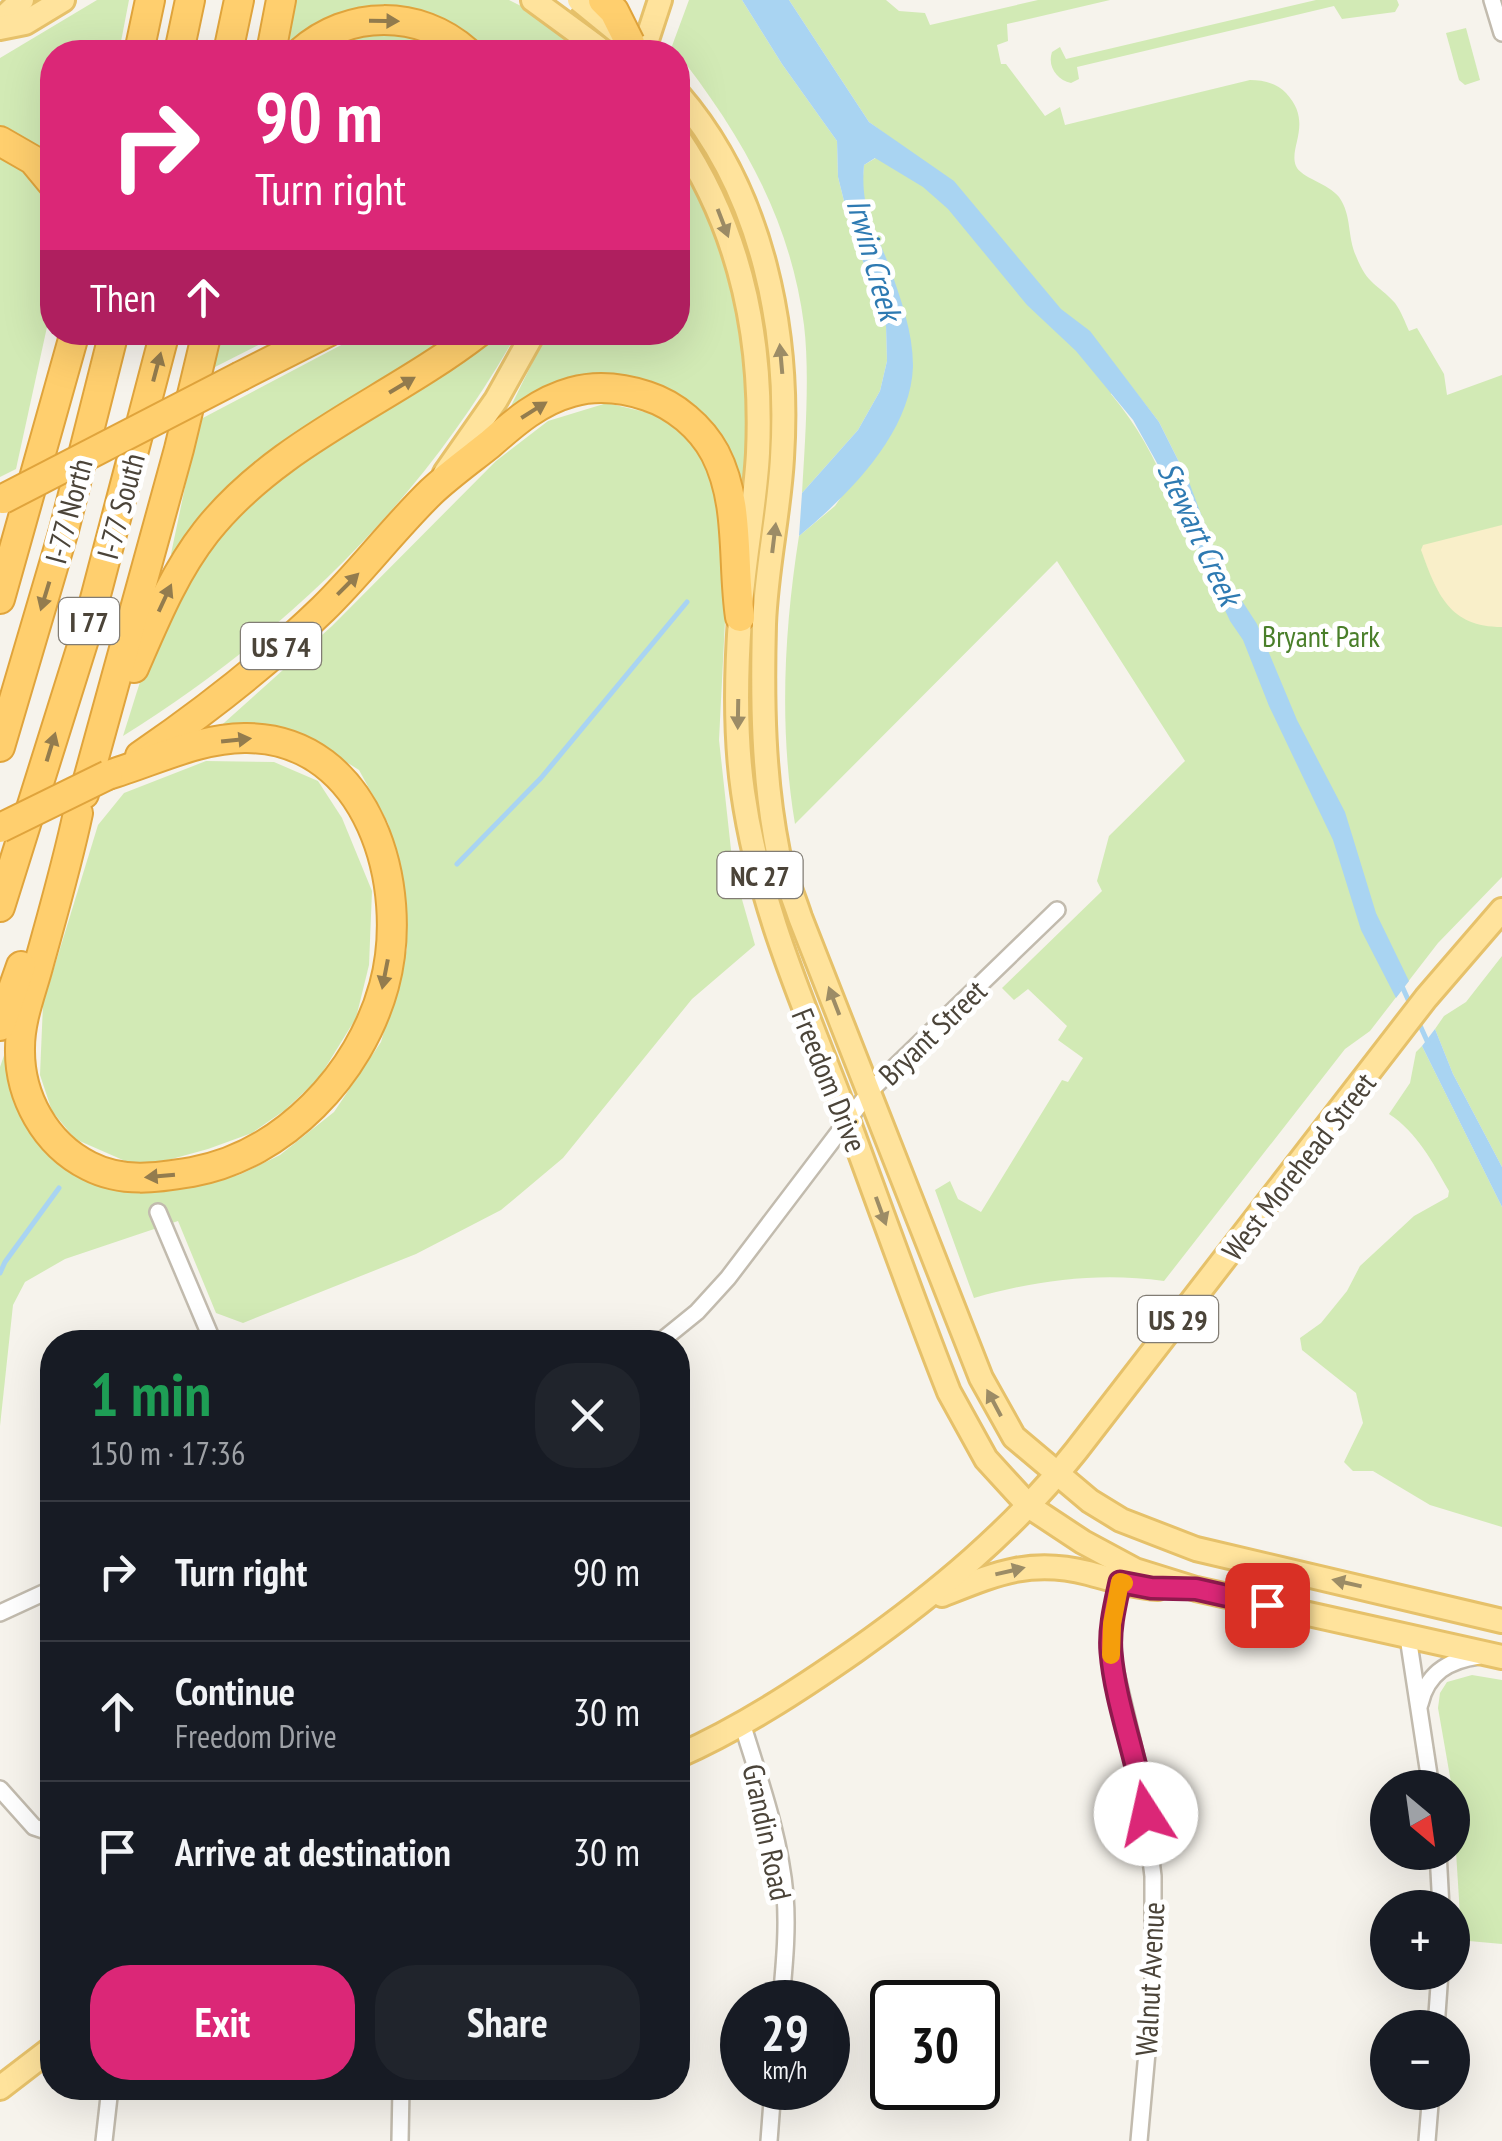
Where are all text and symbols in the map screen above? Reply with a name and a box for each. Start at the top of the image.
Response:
one-way arrow [368,13,400,29]
text: 90 m [255,71,383,161]
icon: right [90,80,220,210]
text: Turn right [255,159,406,217]
water label: Irwin Creek [838,193,913,328]
one-way arrow [716,208,731,238]
icon: ahead [176,270,231,325]
text: Then [90,273,156,322]
one-way arrow [773,342,789,374]
one-way arrow [150,351,165,382]
one-way arrow [388,377,416,394]
one-way arrow [521,401,548,419]
street label: I-77 South [87,449,153,563]
street label: I-77 North [35,454,101,568]
water label: Stewart Creek [1149,455,1253,615]
one-way arrow [767,522,783,554]
one-way arrow [336,572,360,596]
one-way arrow [37,581,52,612]
one-way arrow [157,583,173,613]
road number: I 77 [59,598,119,644]
park label: Bryant Park [1262,616,1380,655]
road number: US 74 [241,623,321,669]
one-way arrow [730,699,746,731]
one-way arrow [44,732,59,762]
one-way arrow [221,732,252,748]
road number: NC 27 [718,852,802,898]
one-way arrow [377,959,393,990]
street label: Bryant Street [870,970,995,1093]
one-way arrow [826,985,842,1015]
street label: Freedom Drive [784,1002,876,1158]
street label: West Morehead Street [1212,1064,1384,1268]
one-way arrow [144,1168,176,1184]
one-way arrow [874,1196,889,1226]
road number: US 29 [1138,1296,1218,1342]
text: 1 min [90,1355,211,1433]
button: close [535,1363,640,1468]
one-way arrow [985,1388,1002,1417]
text: 150 m · 17:36 [90,1432,245,1474]
icon: right [90,1544,145,1599]
text: Turn right [175,1547,307,1596]
text: 90 m [573,1547,640,1596]
one-way arrow [995,1562,1026,1578]
pin [1225,1563,1310,1648]
one-way arrow [1331,1575,1362,1591]
icon: arrive [1240,1578,1295,1633]
text: Continue [175,1666,295,1715]
icon: ahead [90,1684,145,1739]
text: 30 m [573,1687,640,1736]
text: Freedom Drive [175,1715,337,1757]
street label: Grandin Road [735,1760,801,1904]
position arrow [1094,1762,1198,1866]
north arrow [1370,1770,1470,1870]
map controls [1370,1770,1470,2110]
icon: arrive [90,1824,145,1879]
text: Arrive at destination [175,1827,451,1876]
text: 30 m [573,1827,640,1876]
button: + [1370,1890,1470,1990]
street label: Walnut Avenue [1125,1901,1173,2057]
button: Exit [90,1965,355,2080]
button: Share [375,1965,640,2080]
speed limit sign: 30 [870,1980,1000,2110]
text: 29 [761,2000,809,2065]
button: − [1370,2010,1470,2110]
text: km/h [763,2054,807,2086]

